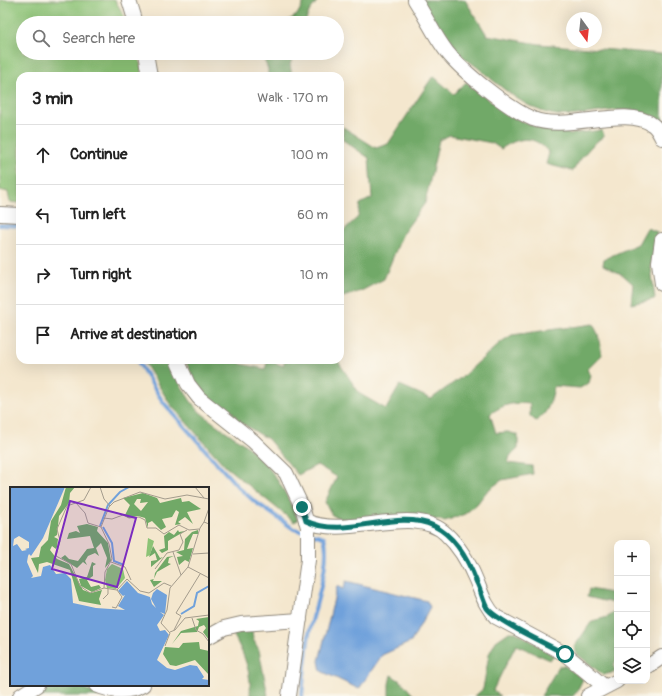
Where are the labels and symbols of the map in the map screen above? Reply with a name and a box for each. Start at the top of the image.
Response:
north arrow [566,12,602,48]
inset map [10,487,209,686]
route end [293,498,311,516]
route start [556,645,574,663]

